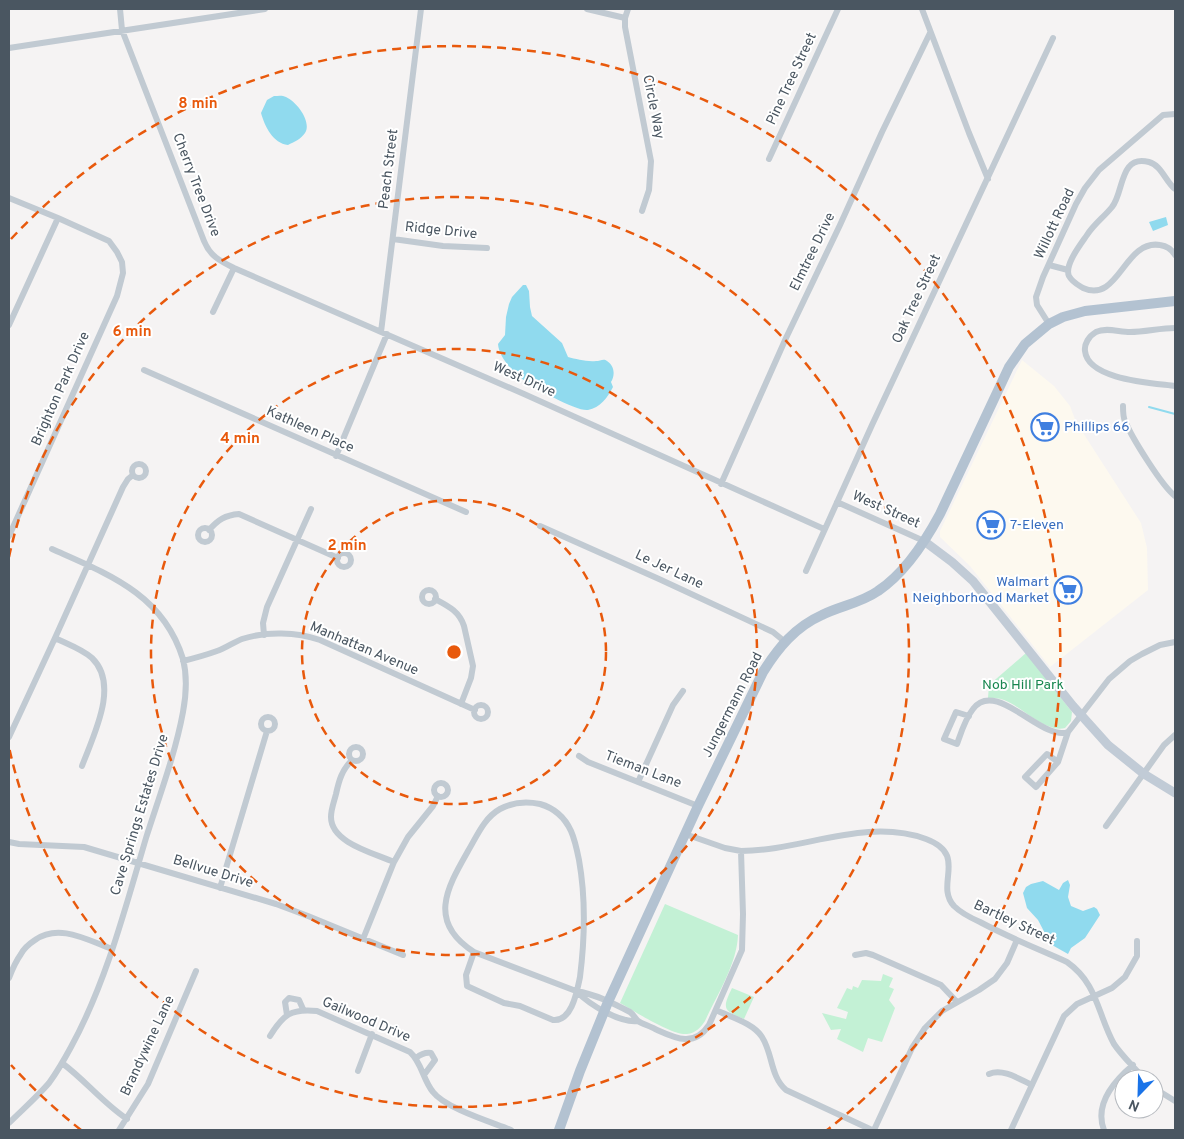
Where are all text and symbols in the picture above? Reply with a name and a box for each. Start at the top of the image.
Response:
street label: Pine Tree Street [763,30,821,128]
street label: Circle Way [638,73,668,141]
text: 8 min [178,95,218,114]
street label: Peach Street [376,128,402,210]
street label: Cherry Tree Drive [168,131,224,239]
street label: Willott Road [1031,186,1079,262]
street label: Elmtree Drive [787,210,839,294]
street label: Ridge Drive [404,219,478,243]
street label: Oak Tree Street [889,252,945,346]
text: 6 min [112,323,152,342]
street label: Brighton Park Drive [28,329,94,449]
street label: West Drive [490,359,558,401]
street label: Kathleen Place [264,403,356,457]
supermarket icon: Phillips 66 [1030,412,1060,442]
place label: Phillips 66 [1064,419,1130,436]
text: 4 min [220,430,260,449]
street label: West Street [849,488,923,532]
supermarket icon: 7-Eleven [976,510,1006,540]
place label: 7-Eleven [1010,517,1064,534]
text: 2 min [327,537,367,556]
street label: Le Jer Lane [632,547,706,593]
place label: Walmart Neighborhood Market [912,574,1049,607]
supermarket icon: Walmart Neighborhood Market [1053,575,1083,605]
street label: Manhattan Avenue [307,618,421,680]
centre of rings [445,643,463,661]
street label: Jungermann Road [699,650,767,760]
park label: Nob Hill Park [982,677,1064,694]
street label: Cave Springs Estates Drive [107,732,173,898]
street label: Tieman Lane [602,748,684,792]
street label: Bellvue Drive [171,852,255,892]
street label: Bartley Street [971,897,1057,949]
street label: Brandywine Lane [117,993,179,1099]
street label: Gailwood Drive [319,994,413,1046]
north arrow [1114,1069,1164,1119]
text: N [1127,1095,1142,1114]

